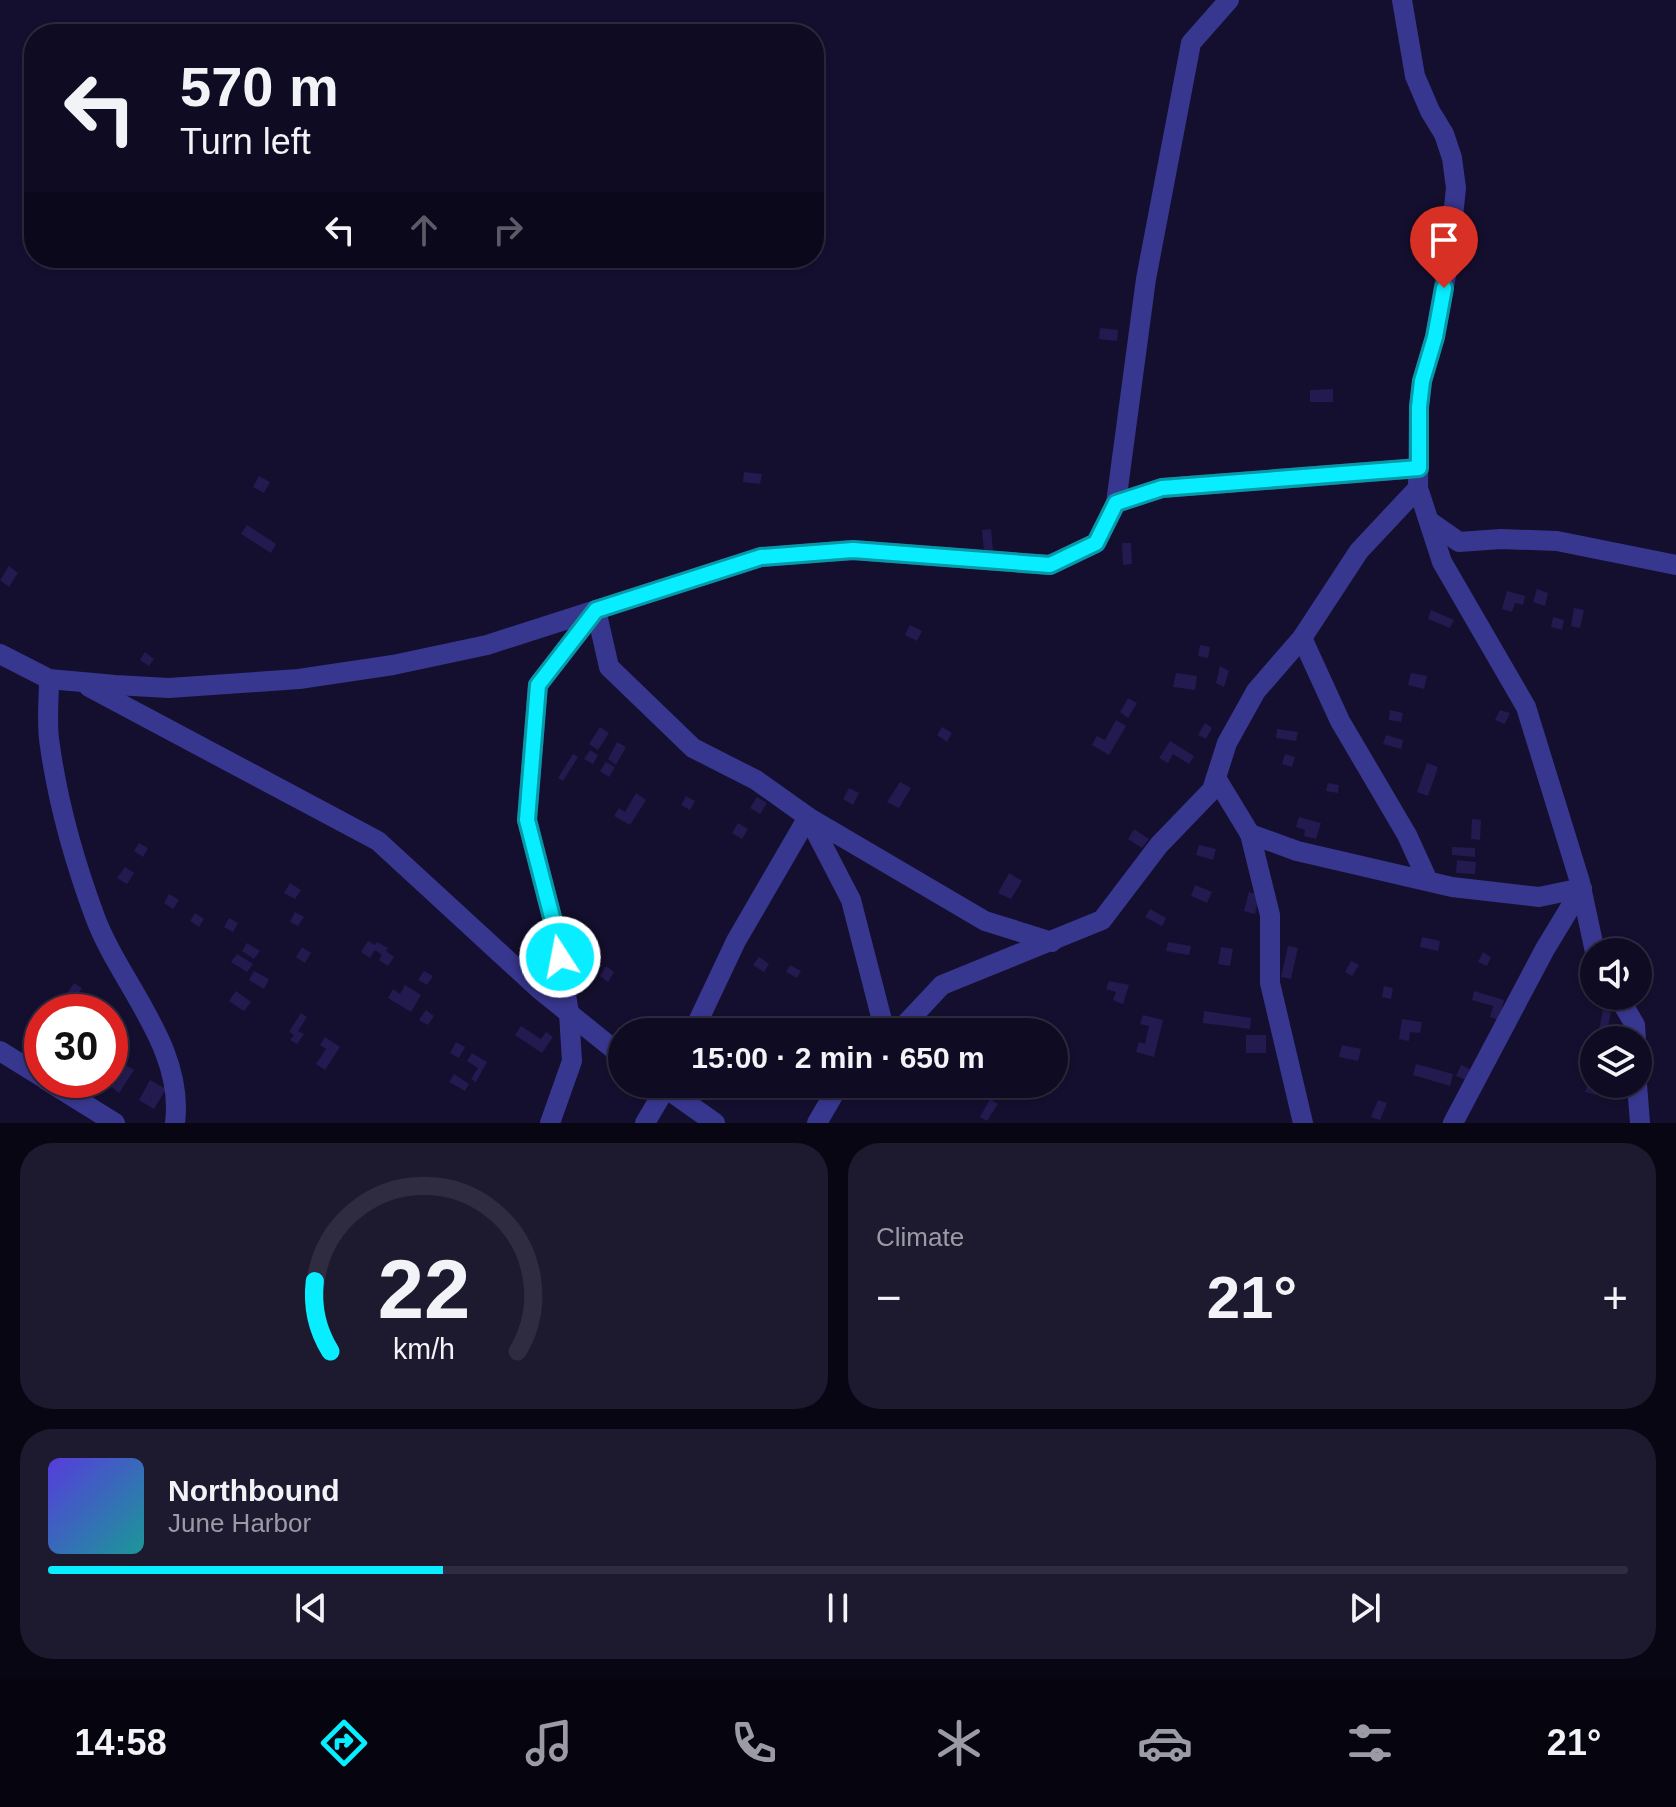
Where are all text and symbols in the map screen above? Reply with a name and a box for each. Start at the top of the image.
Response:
text: 570 m [180,55,339,118]
icon: left [48,56,152,160]
text: Turn left [180,121,311,162]
pin [1410,206,1478,288]
icon: left [318,208,362,252]
icon: ahead [402,208,446,252]
icon: right [486,208,530,252]
icon: arrive [1422,218,1466,262]
position arrow [518,915,602,999]
map controls [1580,938,1652,1098]
button: sound [1580,938,1652,1010]
speed limit sign: 30 [24,994,128,1098]
button: layers [1580,1026,1652,1098]
text: 15:00 · 2 min · 650 m [691,1041,985,1074]
text: Climate [876,1222,964,1252]
text: 22 [378,1243,470,1336]
text: 21° [1207,1264,1297,1331]
text: − [876,1273,902,1322]
text: + [1602,1273,1628,1322]
text: km/h [393,1333,455,1365]
text: Northbound [168,1474,340,1507]
text: June Harbor [168,1508,311,1538]
icon: previous [289,1586,333,1630]
icon: pause [816,1586,860,1630]
icon: next [1343,1586,1387,1630]
icon: directions [316,1715,372,1771]
icon: music [521,1715,577,1771]
icon: phone [726,1715,782,1771]
icon: climate [931,1715,987,1771]
icon: car [1137,1715,1193,1771]
icon: filters [1342,1715,1398,1771]
text: 14:58 [75,1722,167,1763]
text: 21° [1547,1722,1601,1763]

